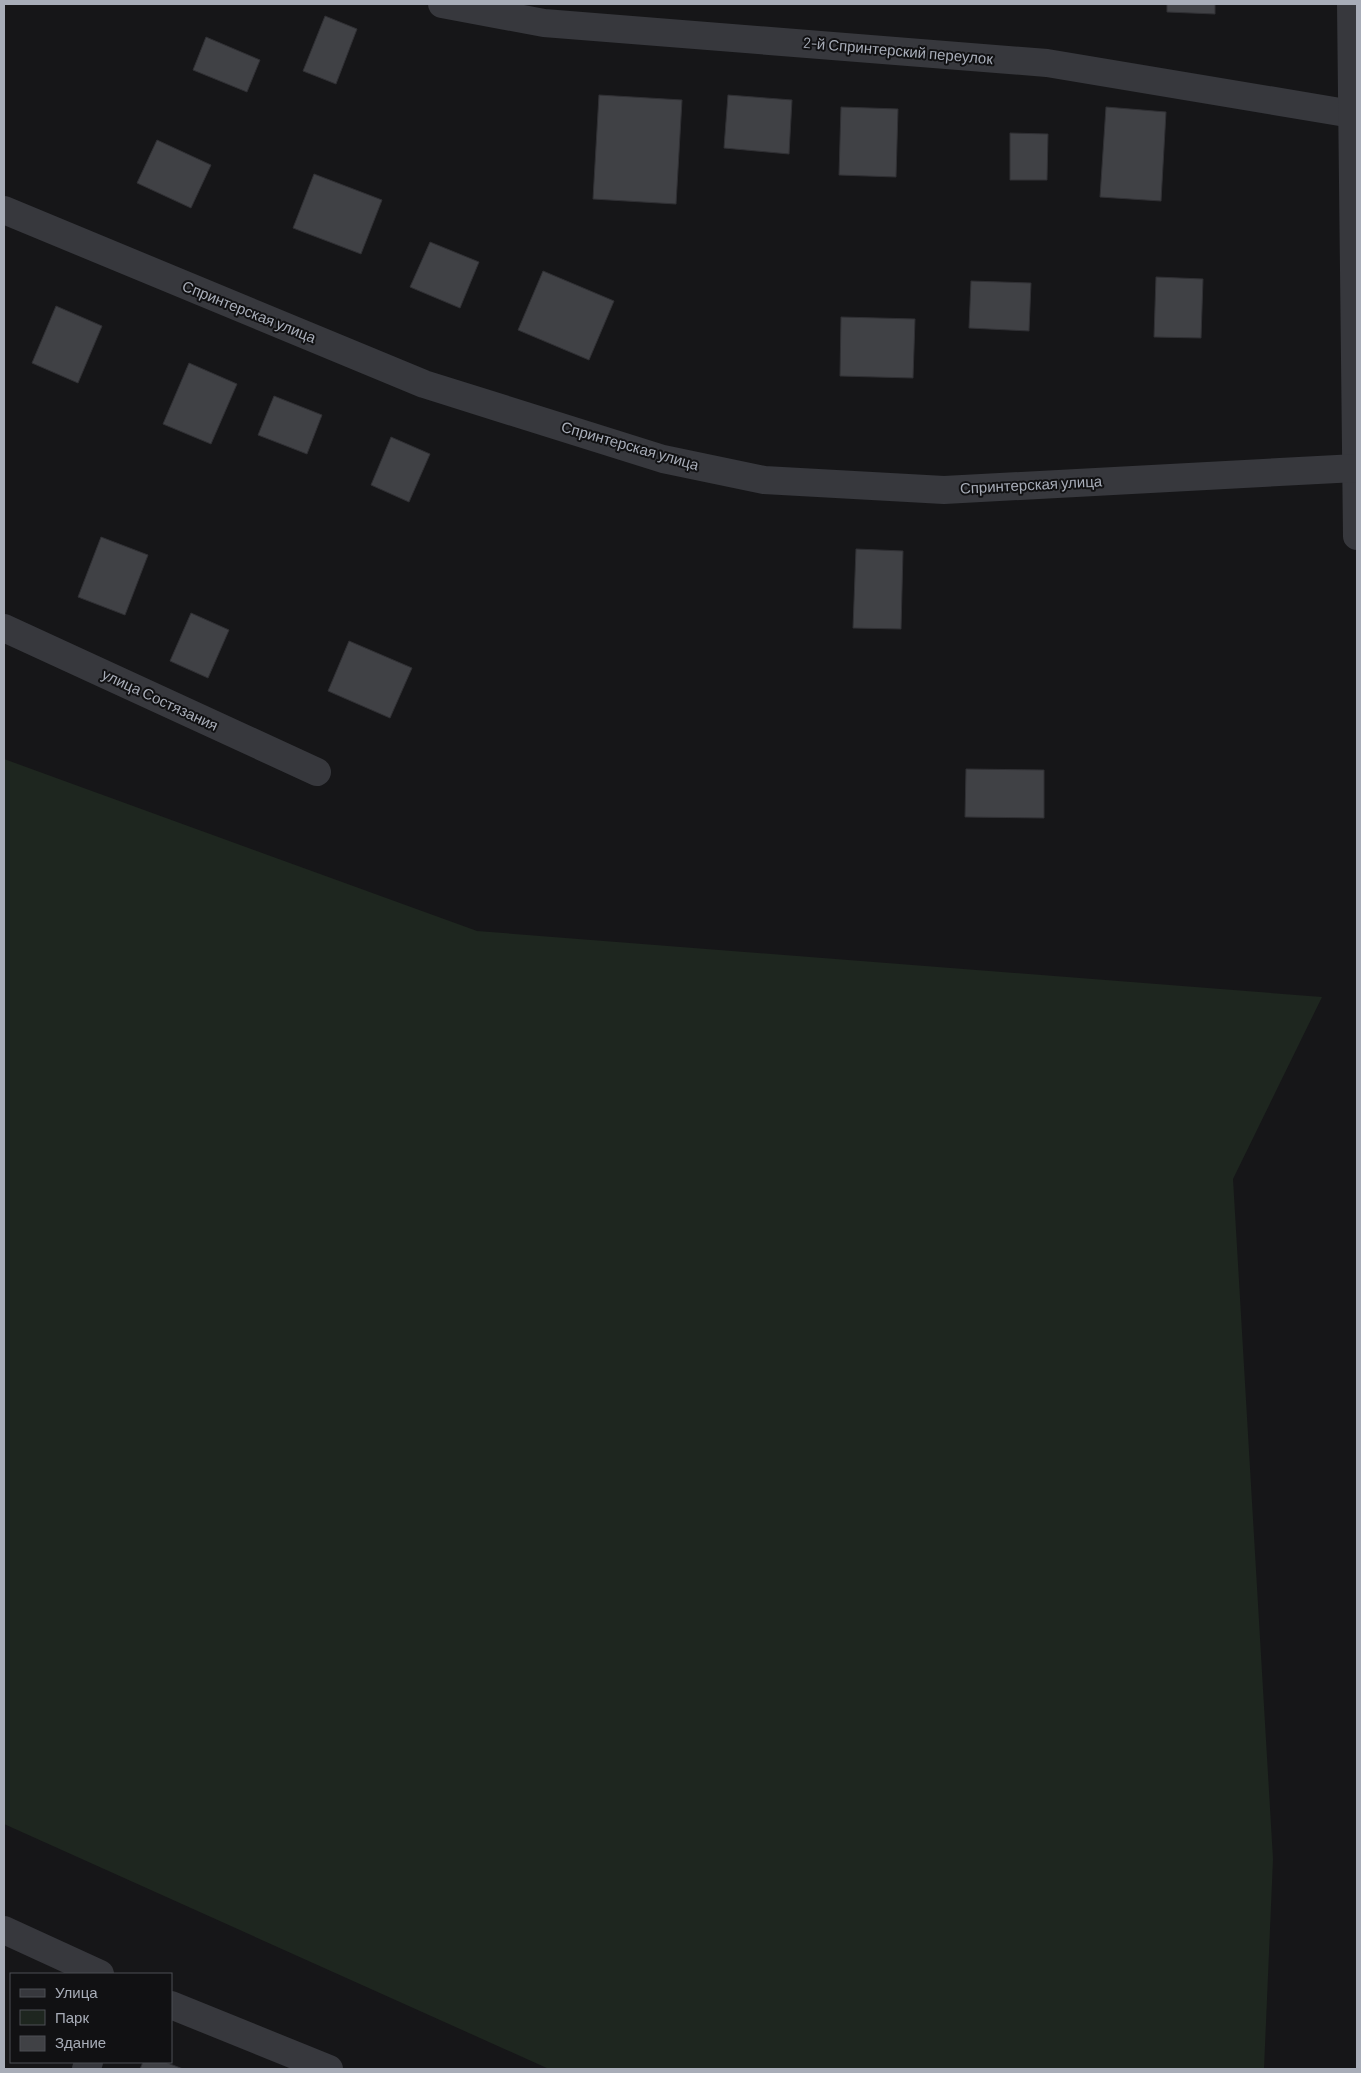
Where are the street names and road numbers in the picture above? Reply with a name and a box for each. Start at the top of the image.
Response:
street label: 2-й Спринтерский переулок [802,33,994,67]
street label: Спринтерская улица [180,276,319,346]
street label: Спринтерская улица [559,417,702,474]
street label: Спринтерская улица [959,471,1103,497]
street label: улица Состязания [100,664,221,734]

